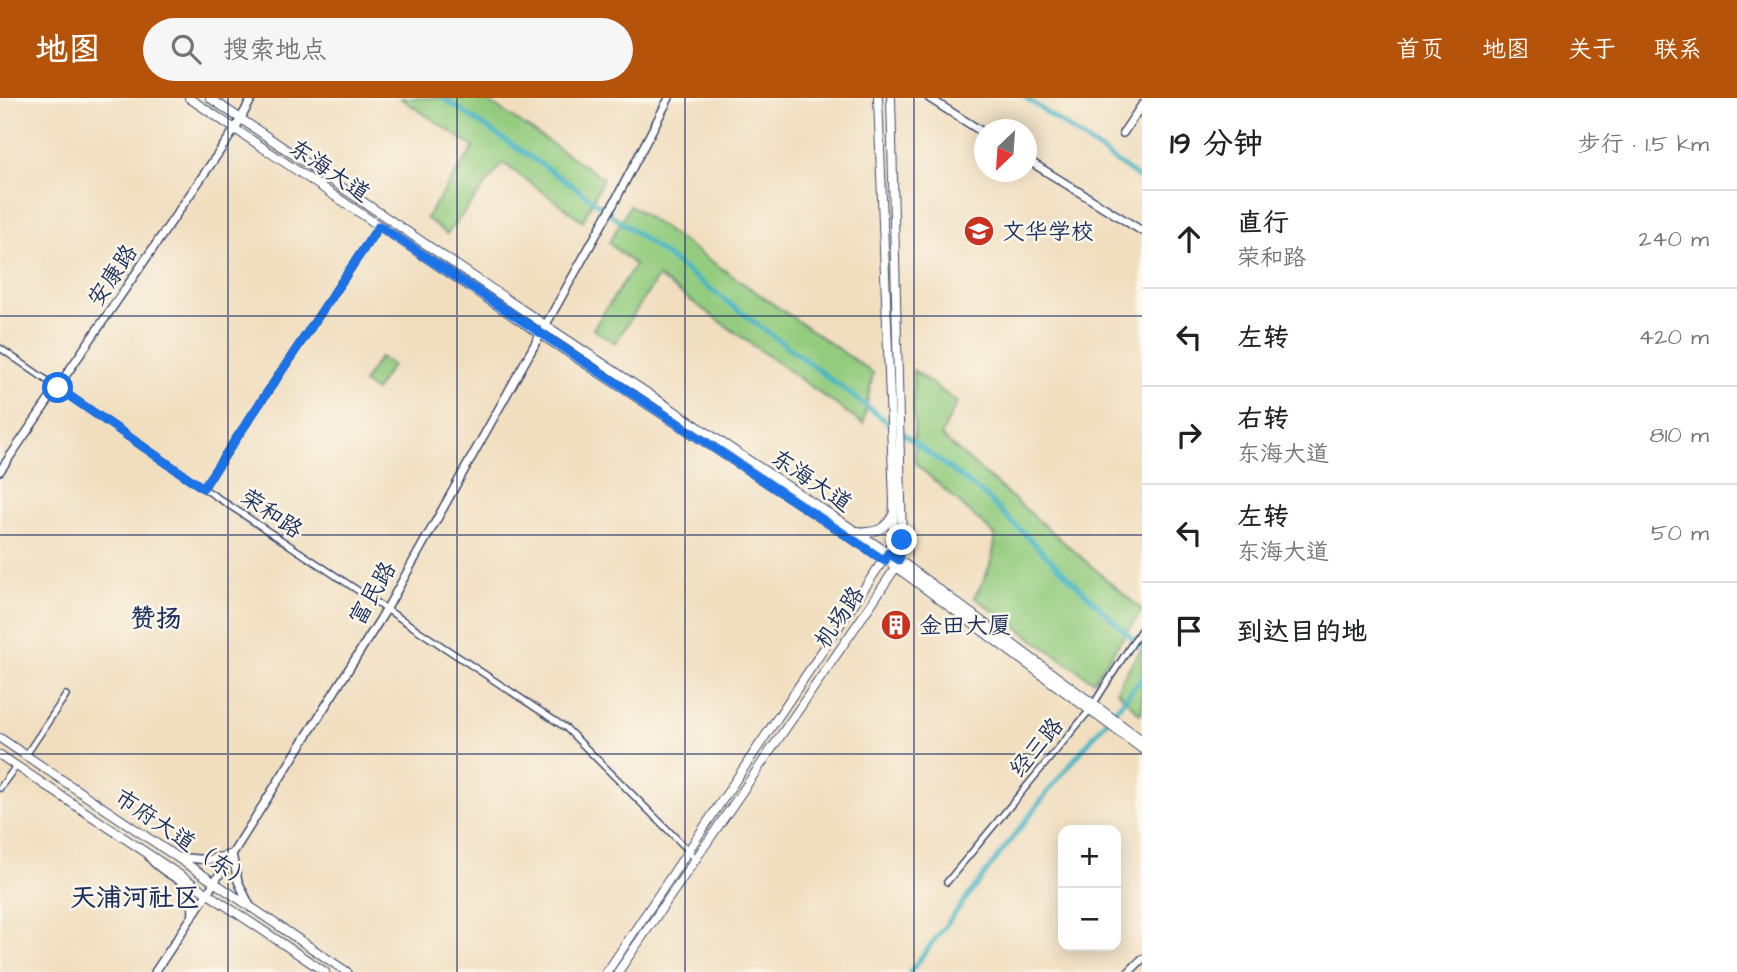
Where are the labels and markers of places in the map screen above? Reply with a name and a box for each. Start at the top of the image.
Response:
school or university icon: 文华学校 [962,214,996,248]
place label: 文华学校 [1002,216,1094,248]
building icon: 金田大厦 [879,608,913,642]
place label: 金田大厦 [919,610,1011,642]

